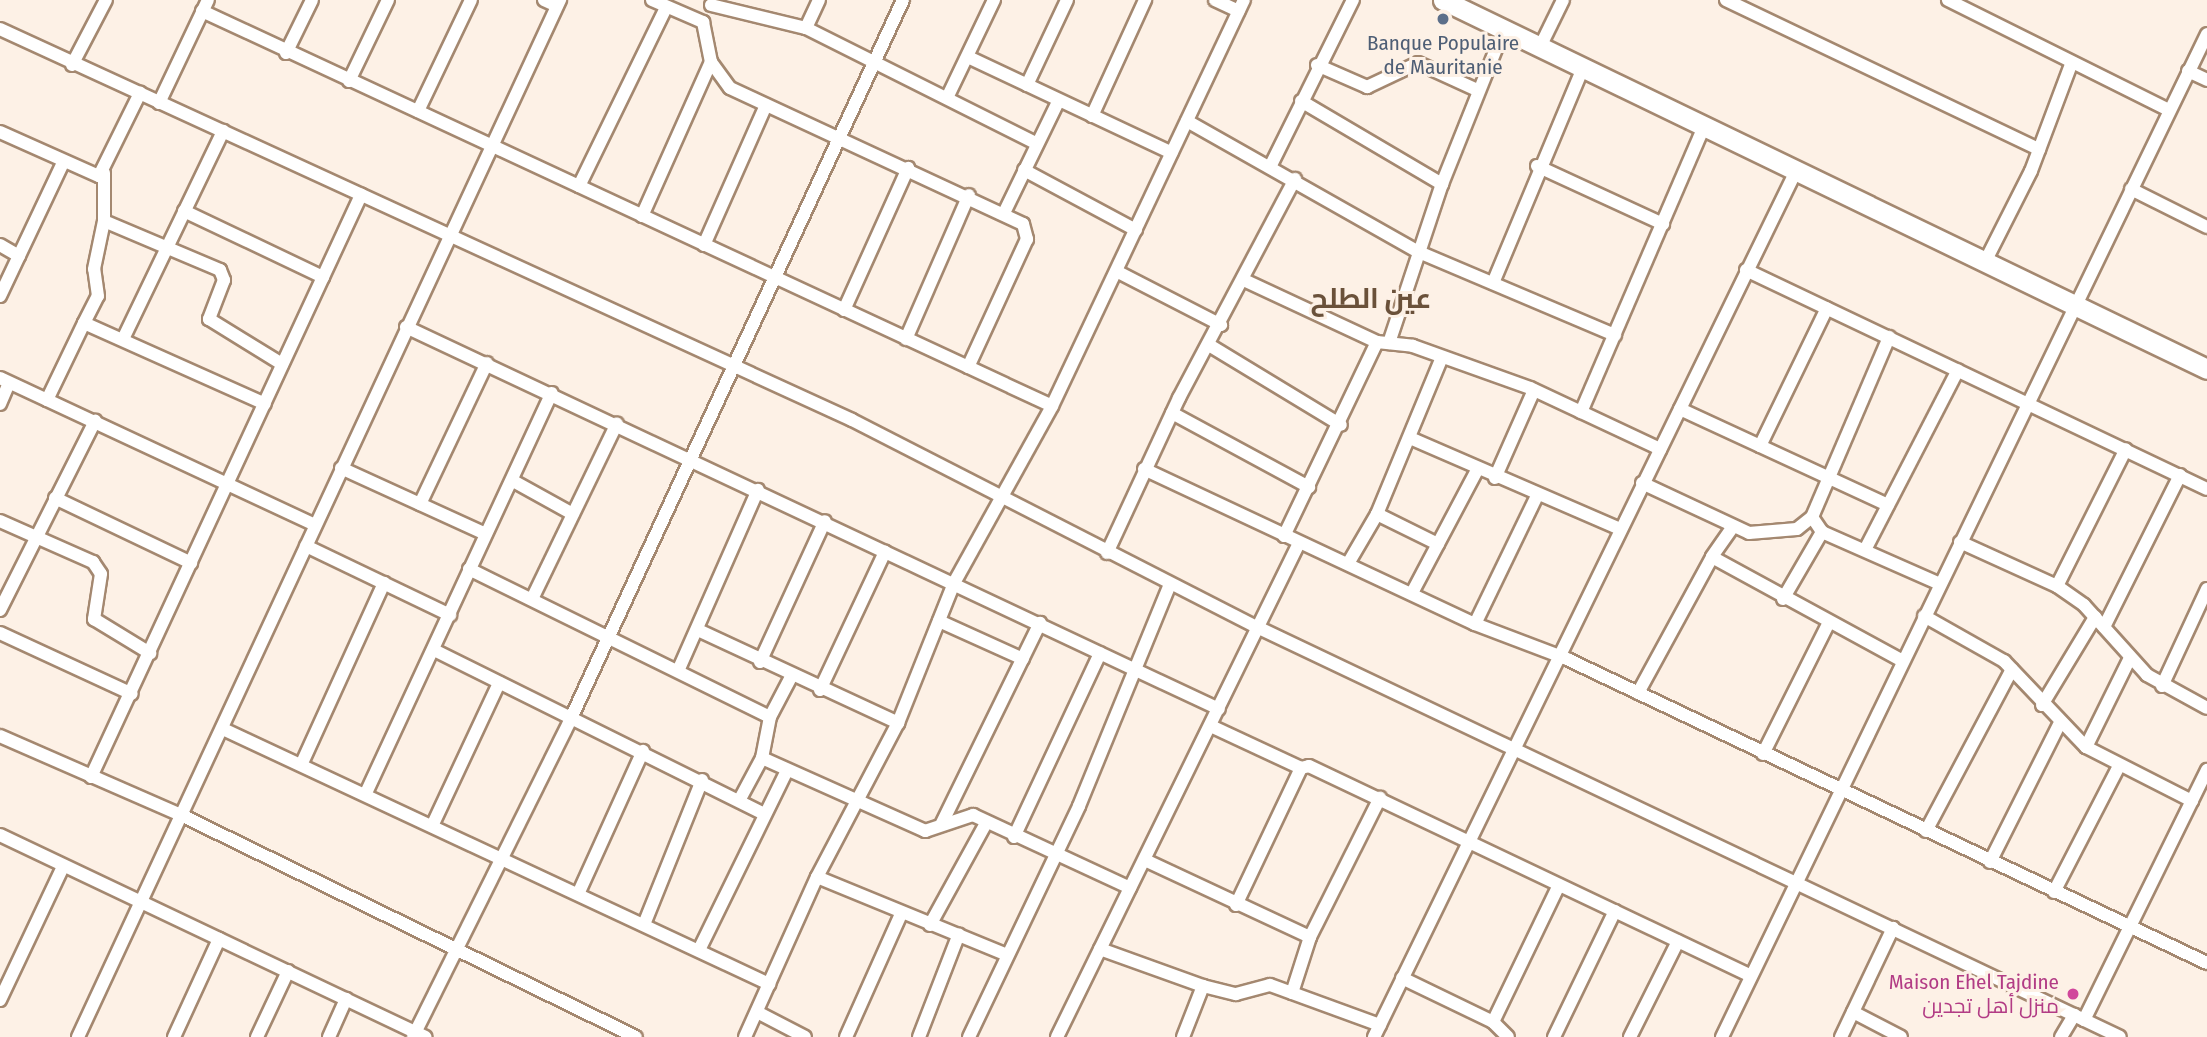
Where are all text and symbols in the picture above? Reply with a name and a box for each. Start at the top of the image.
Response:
marker: Banque Populaire de Mauritanie [1435,11,1451,27]
place label: Banque Populaire de Mauritanie [1367,30,1519,80]
district label: عين الطلح [1310,282,1432,316]
place label: Maison Ehel Tajdine منزل أهل تجدين [1889,969,2059,1019]
marker: Maison Ehel Tajdine منزل أهل تجدين [2065,986,2081,1002]

